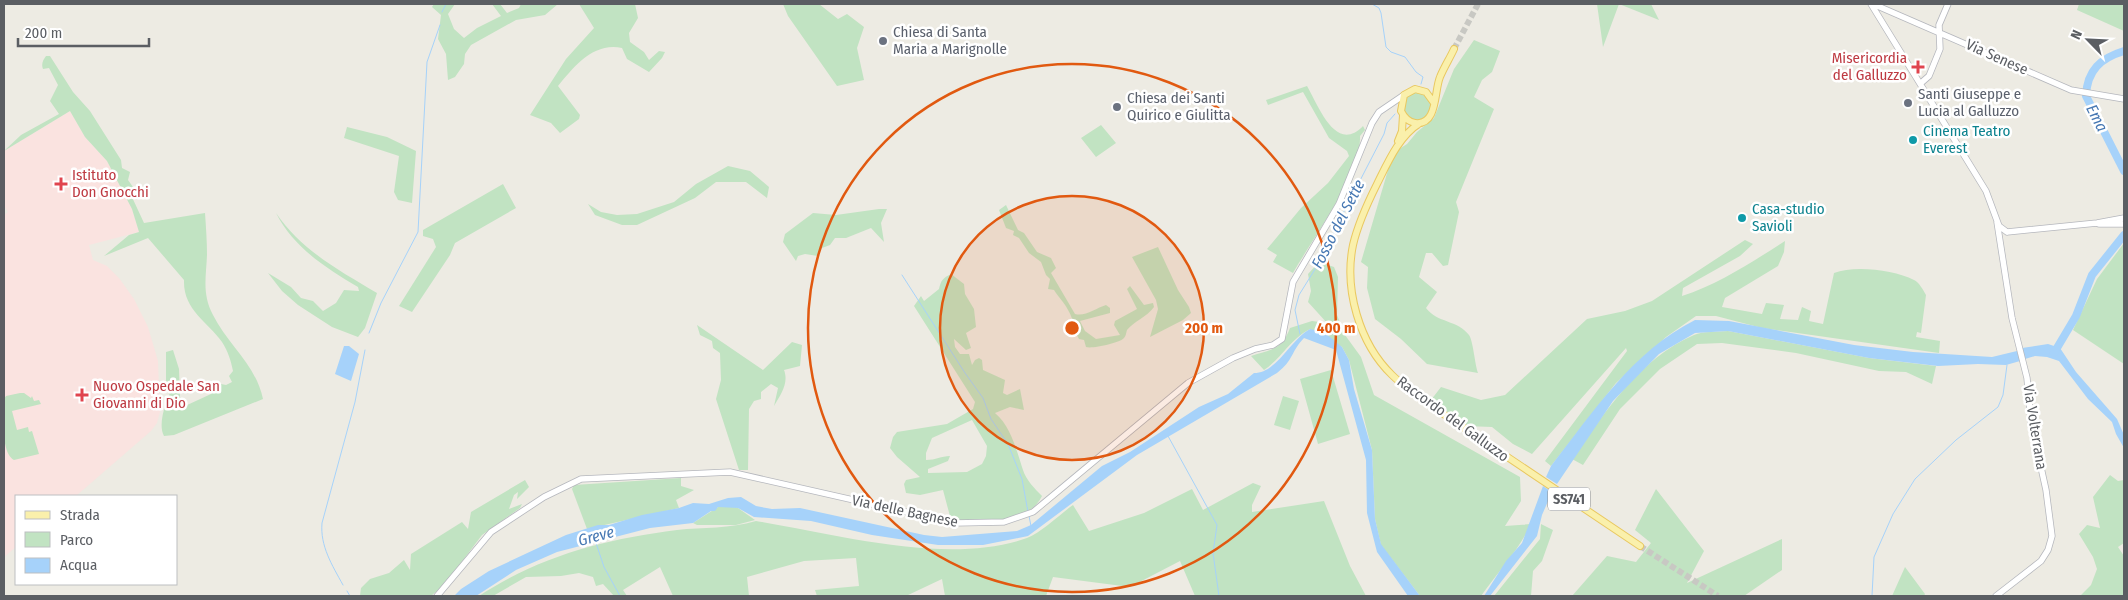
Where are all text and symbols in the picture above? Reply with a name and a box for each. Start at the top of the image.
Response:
scale bar [18,15,149,47]
north arrow [2063,15,2113,65]
place label: Chiesa di Santa Maria a Marignolle [893,23,1007,58]
text: 200 m [25,24,62,42]
text: N [2067,28,2086,42]
marker: Chiesa di Santa Maria a Marignolle [877,35,889,47]
street label: Via Senese [1963,35,2031,79]
place label: Misericordia del Galluzzo [1832,49,1907,84]
marker: Misericordia del Galluzzo [1911,60,1925,74]
place label: Santi Giuseppe e Lucia al Galluzzo [1918,85,2021,120]
place label: Chiesa dei Santi Quirico e Giulitta [1127,89,1231,124]
marker: Santi Giuseppe e Lucia al Galluzzo [1902,97,1914,109]
marker: Chiesa dei Santi Quirico e Giulitta [1111,101,1123,113]
water label: Ema [2082,101,2112,135]
place label: Cinema Teatro Everest [1923,122,2011,157]
marker: Cinema Teatro Everest [1907,134,1919,146]
place label: Istituto Don Gnocchi [72,166,149,201]
water label: Fosso del Sette [1307,176,1369,272]
marker: Istituto Don Gnocchi [54,177,68,191]
place label: Casa-studio Savioli [1752,200,1825,235]
marker: Casa-studio Savioli [1736,212,1748,224]
centre of rings [1063,319,1081,337]
text: 200 m [1184,319,1223,337]
text: 400 m [1317,319,1355,337]
street label: Raccordo del Galluzzo [1394,372,1513,466]
place label: Nuovo Ospedale San Giovanni di Dio [93,377,220,412]
street label: Via Volterrana [2019,383,2051,471]
marker: Nuovo Ospedale San Giovanni di Dio [75,388,89,402]
road number: SS741 [1548,488,1590,510]
street label: Via delle Bagnese [850,491,960,531]
legend [15,495,178,585]
text: Strada [60,506,100,524]
water label: Greve [576,522,616,550]
text: Parco [60,531,93,549]
text: Acqua [60,556,97,574]

